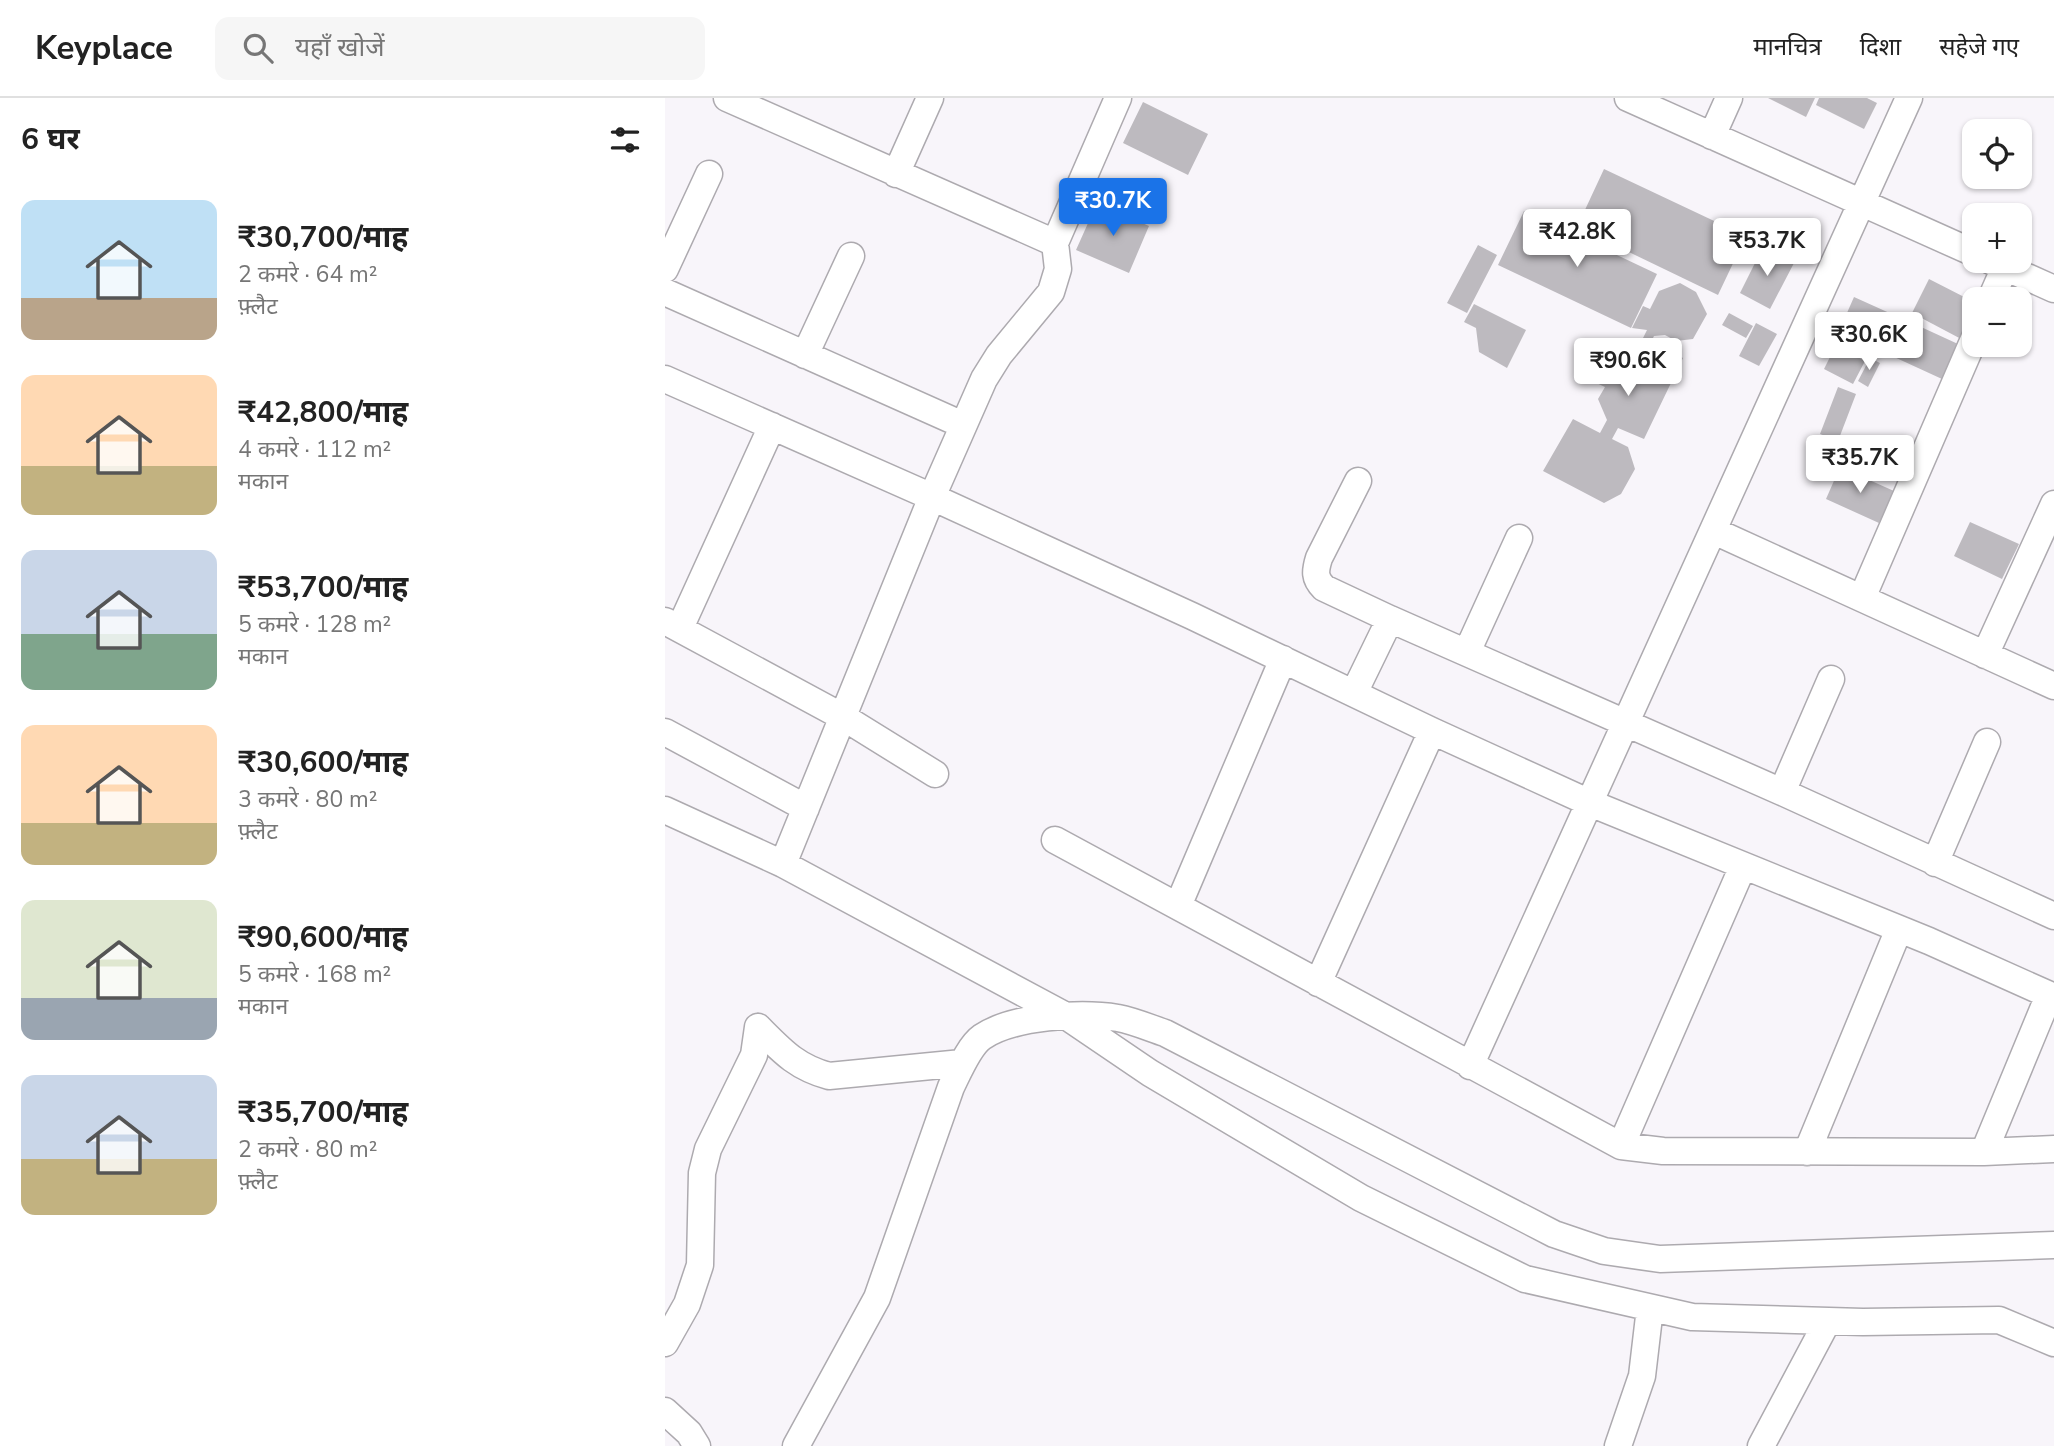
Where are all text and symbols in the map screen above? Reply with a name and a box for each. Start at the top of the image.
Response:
search box [215,17,705,80]
text: Keyplace [35,26,173,71]
icon: search [239,29,277,67]
text: यहाँ खोजें [295,30,385,65]
text: मानचित्र [1753,31,1822,63]
text: दिशा [1860,31,1901,63]
text: सहेजे गए [1939,31,2019,63]
text: 6 घर [21,119,80,160]
map controls [1962,119,2032,357]
button: locate [1962,119,2032,189]
icon: filters [606,121,644,159]
pin: ₹30.7K [1056,178,1170,238]
text: ₹30.7K [1075,185,1151,216]
button: + [1962,203,2032,273]
pin: ₹42.8K [1520,209,1634,269]
text: ₹42.8K [1539,216,1615,247]
text: ₹30,700/माह [238,217,408,258]
pin: ₹53.7K [1710,218,1824,278]
text: ₹53.7K [1729,225,1805,256]
icon: home [77,228,161,312]
text: 2 कमरे · 64 m² [238,259,378,290]
button: − [1962,287,2032,357]
text: फ़्लैट [238,291,278,322]
pin: ₹30.6K [1812,313,1926,372]
text: ₹30.6K [1831,319,1907,350]
pin: ₹90.6K [1571,338,1685,398]
text: ₹90.6K [1590,345,1666,376]
text: ₹42,800/माह [238,392,408,433]
icon: home [77,403,161,487]
text: 4 कमरे · 112 m² [238,434,391,465]
pin: ₹35.7K [1803,436,1917,495]
text: ₹35.7K [1822,442,1898,473]
text: मकान [238,466,288,497]
text: ₹53,700/माह [238,567,408,608]
icon: home [77,578,161,662]
text: 5 कमरे · 128 m² [238,609,391,640]
text: मकान [238,641,288,672]
text: ₹30,600/माह [238,742,408,783]
icon: home [77,753,161,837]
text: 3 कमरे · 80 m² [238,784,378,815]
text: फ़्लैट [238,816,278,847]
text: ₹90,600/माह [238,917,408,958]
icon: home [77,928,161,1012]
text: 5 कमरे · 168 m² [238,959,391,990]
text: मकान [238,991,288,1022]
text: ₹35,700/माह [238,1092,408,1133]
icon: home [77,1103,161,1187]
text: 2 कमरे · 80 m² [238,1134,378,1165]
text: फ़्लैट [238,1166,278,1197]

